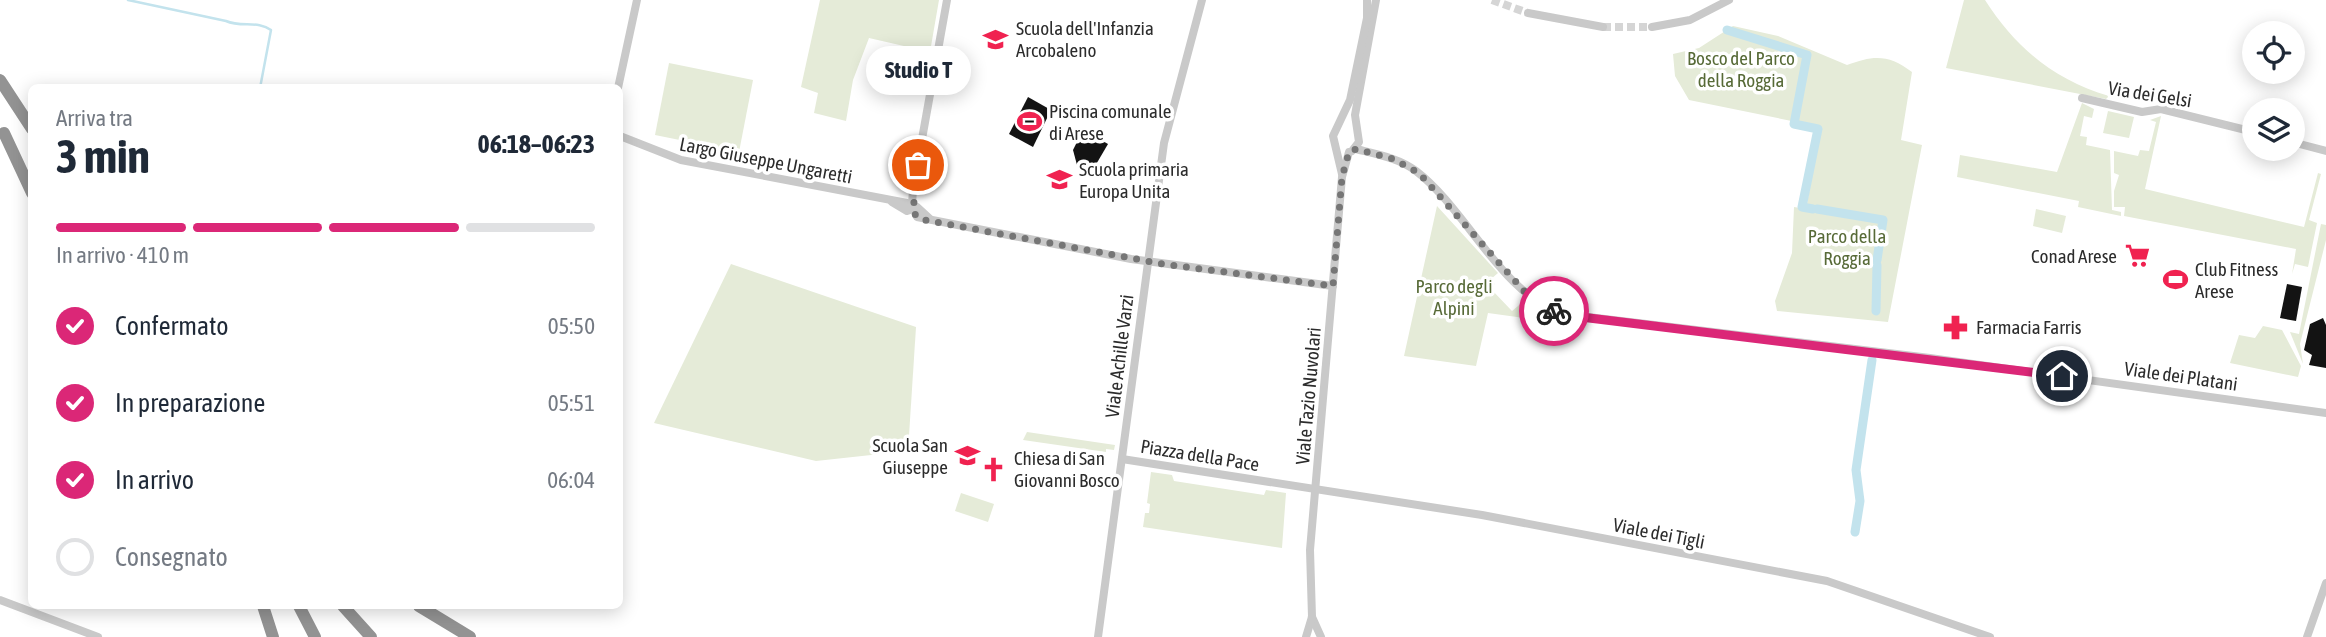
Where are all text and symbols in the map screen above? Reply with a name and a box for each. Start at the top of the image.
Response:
place label: Scuola dell'Infanzia Arcobaleno [1016,17,1154,61]
map controls [2242,21,2305,161]
button: locate [2242,21,2305,84]
school or university icon: Scuola dell'Infanzia Arcobaleno [982,25,1010,53]
callout: Studio T [866,46,970,95]
park label: Bosco del Parco della Roggia [1687,47,1795,91]
text: Studio T [885,57,952,83]
street label: Via dei Gelsi [2107,77,2193,111]
button: layers [2242,98,2305,161]
place label: Piscina comunale di Arese [1049,100,1171,144]
text: Arriva tra [56,105,133,131]
sports icon: Piscina comunale di Arese [1015,108,1043,136]
text: 06:18–06:23 [478,129,595,159]
text: 3 min [56,130,150,183]
street label: Largo Giuseppe Ungaretti [678,132,854,188]
pin [888,135,948,195]
icon: bag [899,146,937,184]
place label: Scuola primaria Europa Unita [1079,158,1189,202]
school or university icon: Scuola primaria Europa Unita [1045,166,1073,194]
park label: Parco della Roggia [1808,225,1886,269]
text: In arrivo · 410 m [56,242,189,268]
supermarket icon: Conad Arese [2123,242,2151,270]
place label: Conad Arese [2031,245,2117,267]
place label: Club Fitness Arese [2195,258,2278,302]
sports icon: Club Fitness Arese [2161,266,2189,294]
park label: Parco degli Alpini [1415,275,1493,319]
courier [1519,276,1589,346]
icon: bike [1535,292,1573,330]
street label: Viale Achille Varzi [1101,293,1137,419]
icon: check [56,307,94,345]
text: Confermato [115,311,228,341]
text: 05:50 [548,313,595,339]
pharmacy icon: Farmacia Farris [1942,313,1970,341]
place label: Farmacia Farris [1976,316,2082,338]
street label: Viale Tazio Nuvolari [1291,326,1325,466]
pin [2032,346,2092,406]
icon: home [2043,357,2081,395]
street label: Viale dei Platani [2123,357,2239,395]
icon: check [56,384,94,422]
text: In preparazione [115,388,265,418]
text: 05:51 [548,390,595,416]
place label: Scuola San Giuseppe [872,434,948,478]
street label: Piazza della Pace [1139,435,1261,475]
school or university icon: Scuola San Giuseppe [954,442,982,470]
place label: Chiesa di San Giovanni Bosco [1014,447,1120,491]
church icon: Chiesa di San Giovanni Bosco [980,455,1008,483]
icon: check [56,461,94,499]
text: In arrivo [115,465,194,495]
text: 06:04 [547,467,595,493]
street label: Viale dei Tigli [1611,513,1707,553]
text: Consegnato [115,542,228,572]

